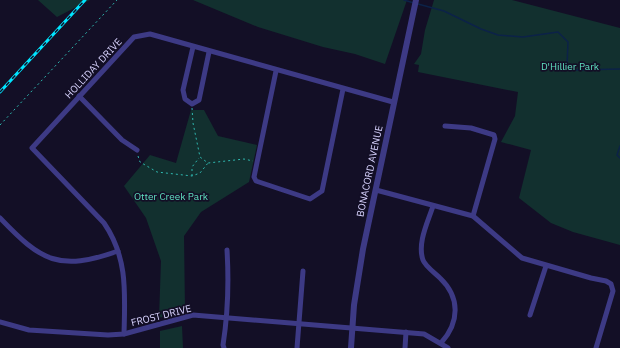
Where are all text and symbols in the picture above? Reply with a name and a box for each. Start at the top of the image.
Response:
street label: HOLLIDAY DRIVE [62,35,125,101]
park label: D'Hillier Park [541,60,600,73]
street label: BONACORD AVENUE [353,124,386,218]
park label: Otter Creek Park [134,190,209,203]
street label: FROST DRIVE [130,302,193,329]

